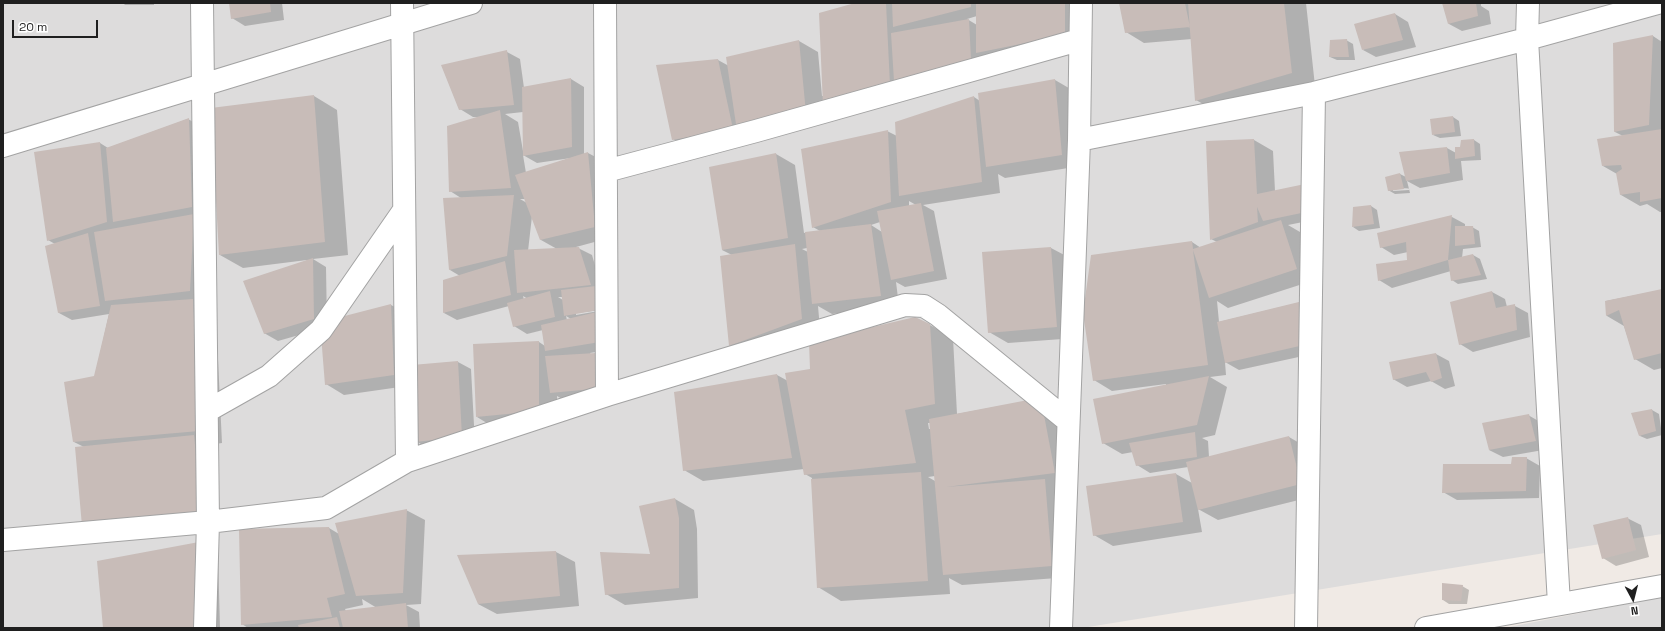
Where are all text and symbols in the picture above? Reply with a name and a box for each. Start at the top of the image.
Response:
scale bar [14,12,100,38]
text: 20 m [19,19,47,35]
north arrow [1613,579,1653,619]
text: N [1630,604,1639,618]

